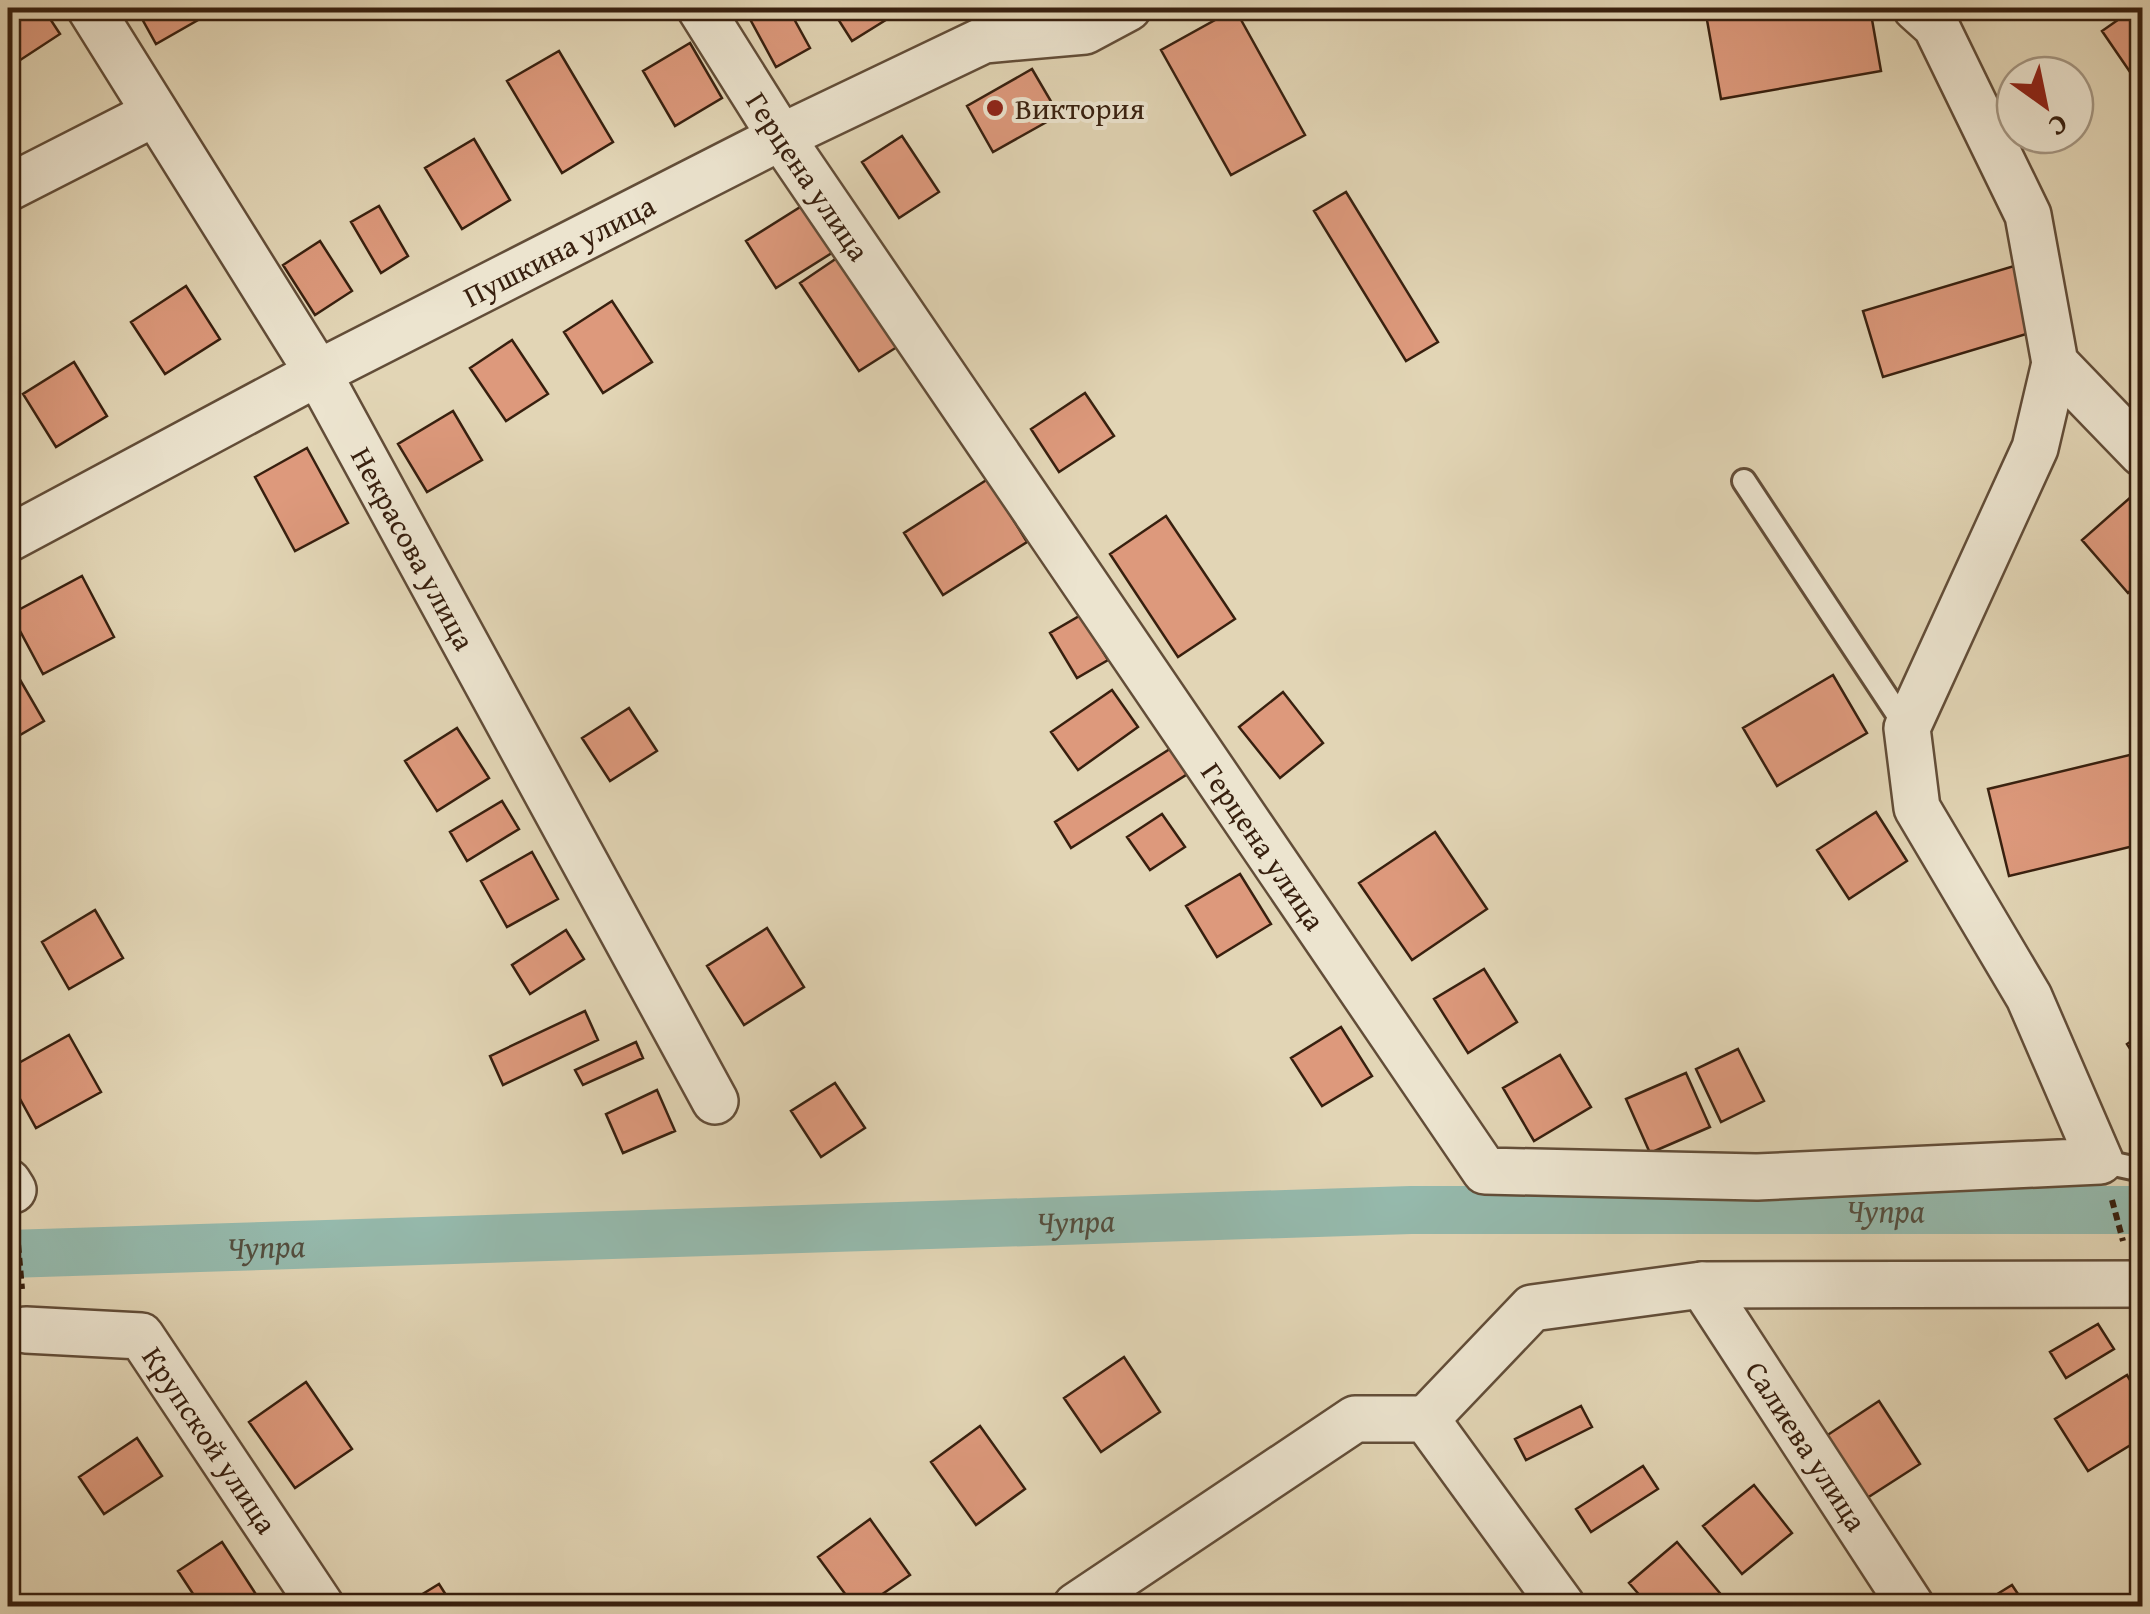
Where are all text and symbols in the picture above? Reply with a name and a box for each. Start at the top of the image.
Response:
north arrow [1995,55,2095,155]
street label: Герцена улица [736,83,881,270]
place label: Виктория [1015,86,1145,130]
marker: Виктория [984,97,1006,119]
text: С [2041,105,2077,148]
street label: Пушкина улица [455,183,663,318]
street label: Некрасова улица [340,439,487,658]
street label: Герцена улица [1191,753,1337,940]
water label: Чупра [1846,1187,1925,1234]
water label: Чупра [1035,1196,1116,1245]
water label: Чупра [226,1221,306,1271]
street label: Крупской улица [132,1338,289,1543]
street label: Салиева улица [1735,1352,1879,1540]

